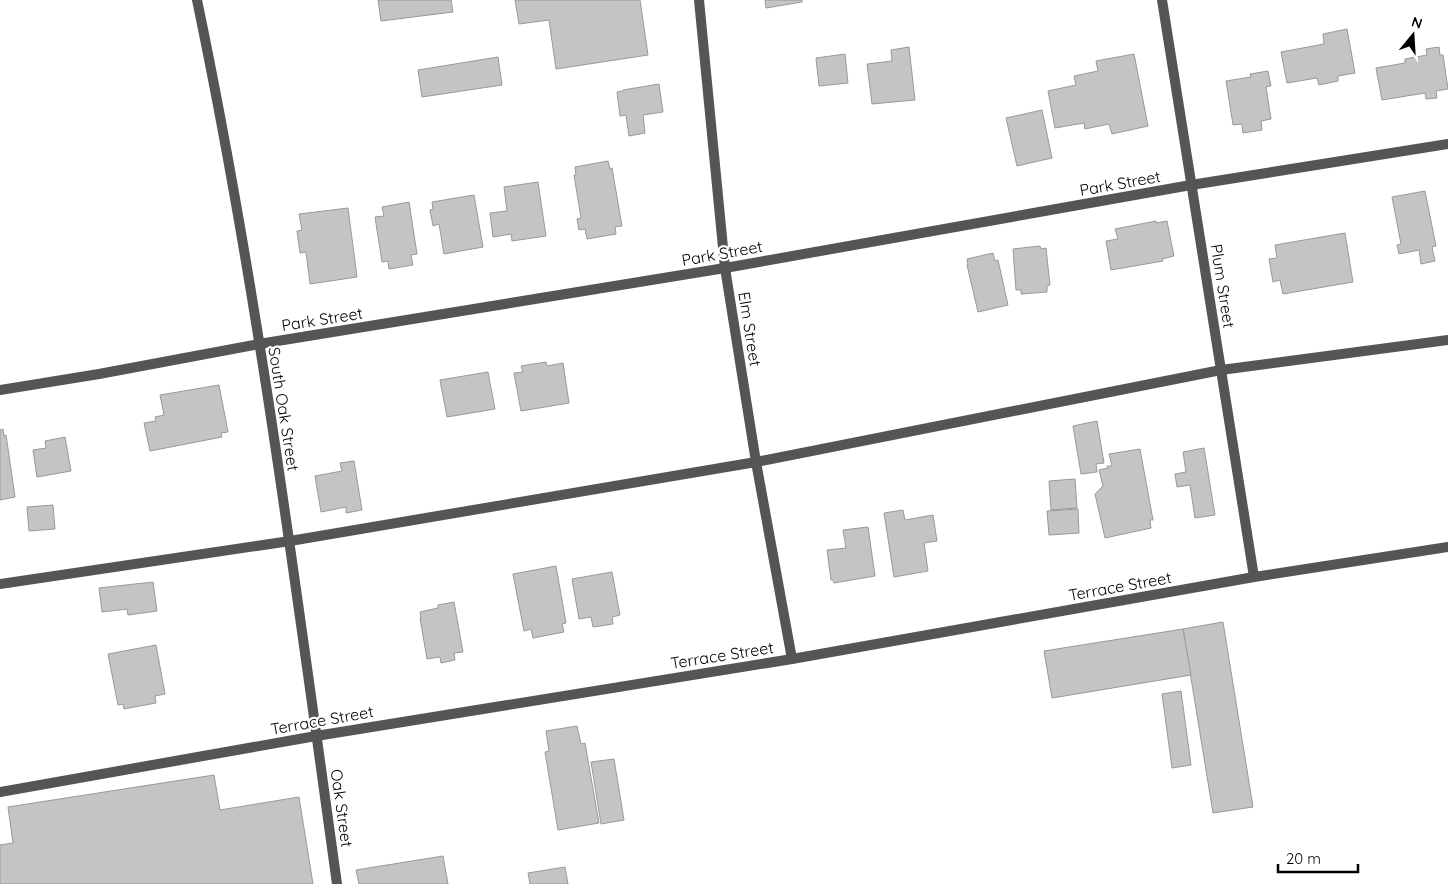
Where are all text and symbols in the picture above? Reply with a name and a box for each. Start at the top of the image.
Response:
north arrow [1388,10,1438,60]
text: N [1409,12,1425,33]
street label: Park Street [1078,166,1162,200]
street label: Park Street [680,236,764,270]
street label: Plum Street [1206,242,1240,330]
street label: Elm Street [734,290,766,368]
street label: Park Street [280,303,364,335]
street label: South Oak Street [264,346,304,472]
street label: Terrace Street [1067,567,1173,605]
street label: Terrace Street [669,637,775,673]
street label: Terrace Street [269,701,375,739]
street label: Oak Street [327,768,357,848]
scale bar [1278,842,1358,874]
text: 20 m [1286,849,1321,868]

